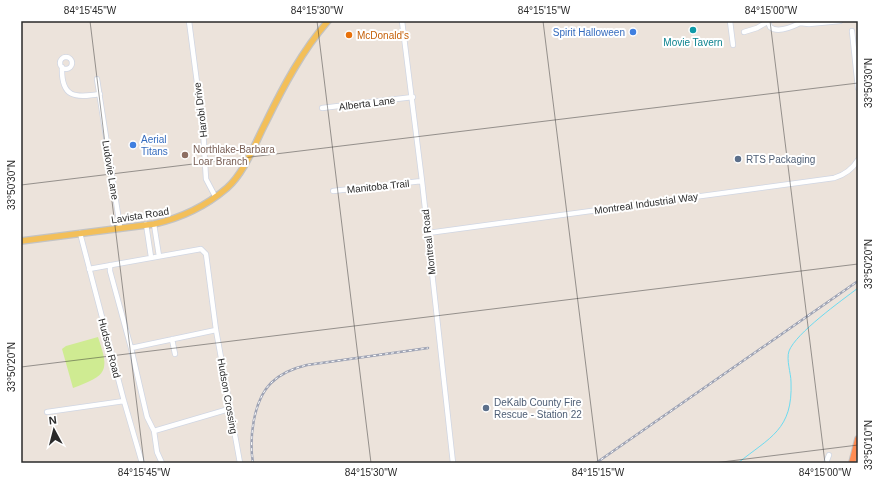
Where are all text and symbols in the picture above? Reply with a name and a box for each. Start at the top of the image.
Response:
text: 84°15'45"W [64,5,117,16]
text: 84°15'30"W [291,5,344,16]
text: 84°15'15"W [518,5,571,16]
text: 84°15'00"W [745,5,798,16]
marker: Movie Tavern [688,25,698,35]
place label: Spirit Halloween [553,27,625,38]
marker: Spirit Halloween [628,27,638,37]
marker: McDonald's [344,30,354,40]
place label: McDonald's [357,30,409,41]
place label: Movie Tavern [663,37,723,48]
text: 33°50'30"N [863,58,874,108]
street label: Harobi Drive [192,81,209,138]
street label: Alberta Lane [338,95,396,112]
place label: Aerial Titans [141,134,168,157]
street label: Ludovie Lane [100,140,121,201]
marker: Aerial Titans [128,140,138,150]
place label: Northlake-Barbara Loar Branch [193,144,275,167]
marker: Northlake-Barbara Loar Branch [180,150,190,160]
marker: RTS Packaging [733,154,743,164]
place label: RTS Packaging [746,154,815,165]
text: 33°50'30"N [6,160,17,210]
street label: Manitoba Trail [346,178,410,195]
street label: Montreal Industrial Way [593,191,699,216]
street label: Lavista Road [110,205,170,225]
street label: Montreal Road [420,209,437,275]
text: 33°50'20"N [863,239,874,289]
street label: Hudson Road [96,317,123,379]
text: 33°50'20"N [6,342,17,392]
street label: Hudson Crossing [215,357,240,435]
place label: DeKalb County Fire Rescue - Station 22 [494,397,582,420]
marker: DeKalb County Fire Rescue - Station 22 [481,403,491,413]
north arrow [34,410,74,450]
text: N [48,414,58,427]
text: 33°50'10"N [863,420,874,470]
text: 84°15'45"W [118,467,171,478]
text: 84°15'30"W [345,467,398,478]
text: 84°15'15"W [572,467,625,478]
text: 84°15'00"W [799,467,852,478]

